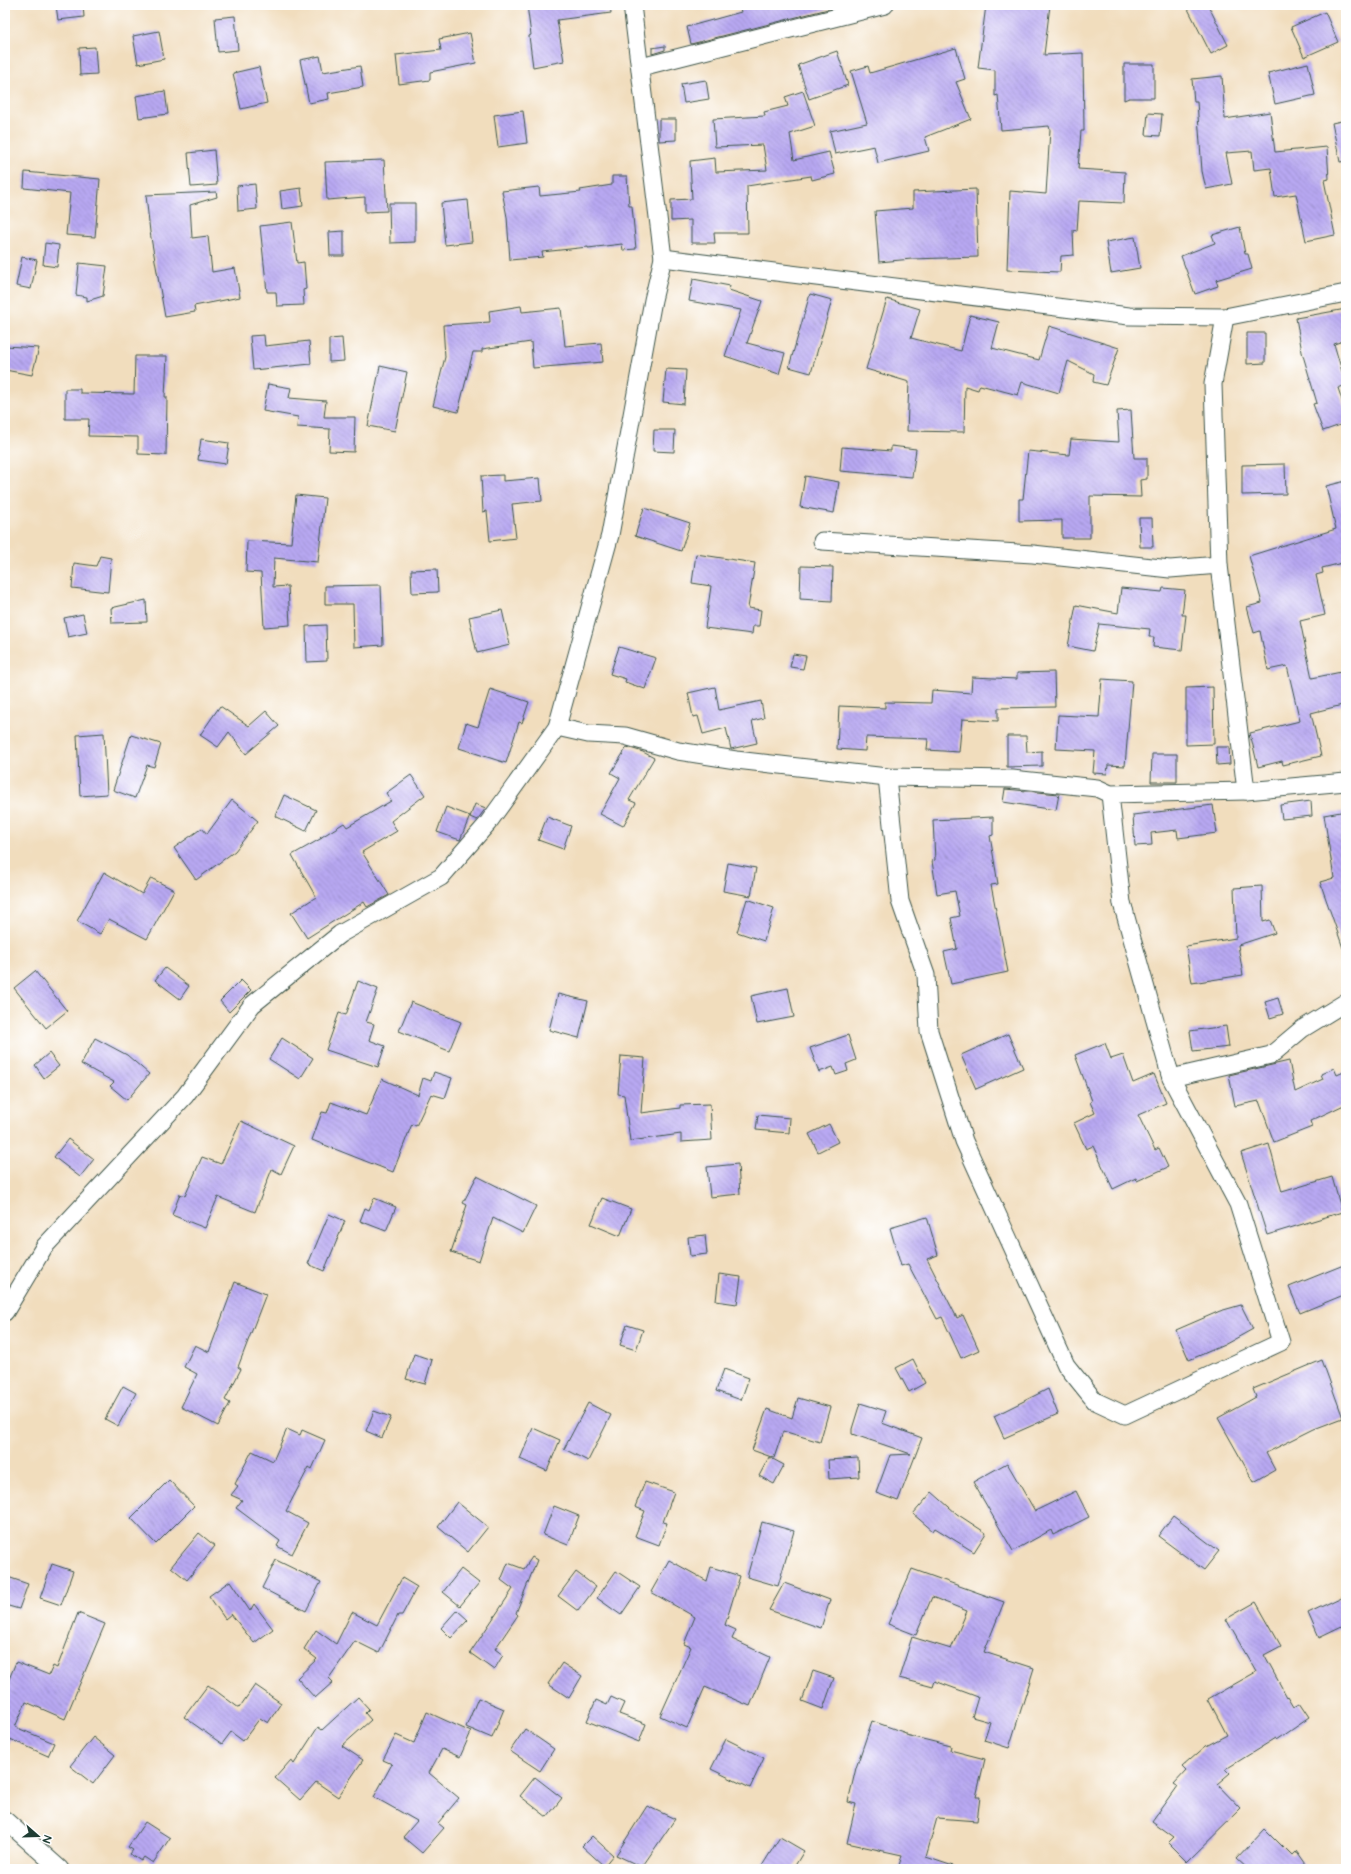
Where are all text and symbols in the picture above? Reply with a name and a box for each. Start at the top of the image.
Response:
north arrow [18,1816,58,1856]
text: N [39,1833,55,1845]

